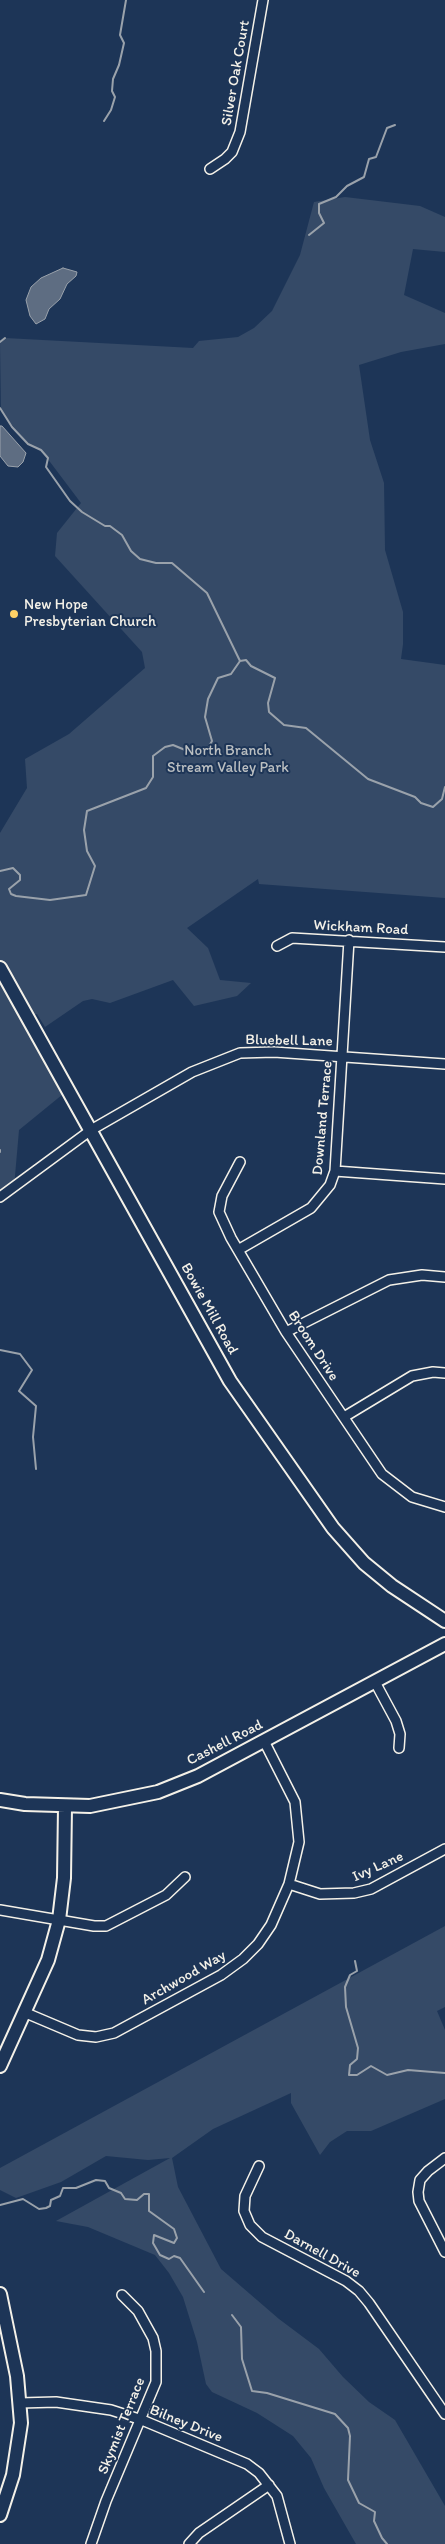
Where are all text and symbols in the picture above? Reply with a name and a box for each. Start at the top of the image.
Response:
street label: Silver Oak Court [218,19,254,127]
place label: New Hope Presbyterian Church [24,596,156,631]
marker: New Hope Presbyterian Church [8,608,20,620]
park label: North Branch Stream Valley Park [167,742,289,777]
street label: Wickham Road [313,917,409,939]
street label: Bluebell Lane [245,1031,333,1051]
street label: Downland Terrace [309,1060,337,1176]
street label: Bowie Mill Road [176,1260,242,1358]
street label: Broom Drive [284,1307,342,1385]
street label: Cashell Road [184,1716,266,1770]
street label: Ivy Lane [350,1848,406,1886]
street label: Archwood Way [139,1947,229,2009]
street label: Darnell Drive [281,2226,363,2282]
street label: Skymist Terrace [94,2375,150,2477]
street label: Bilney Drive [147,2401,225,2447]

